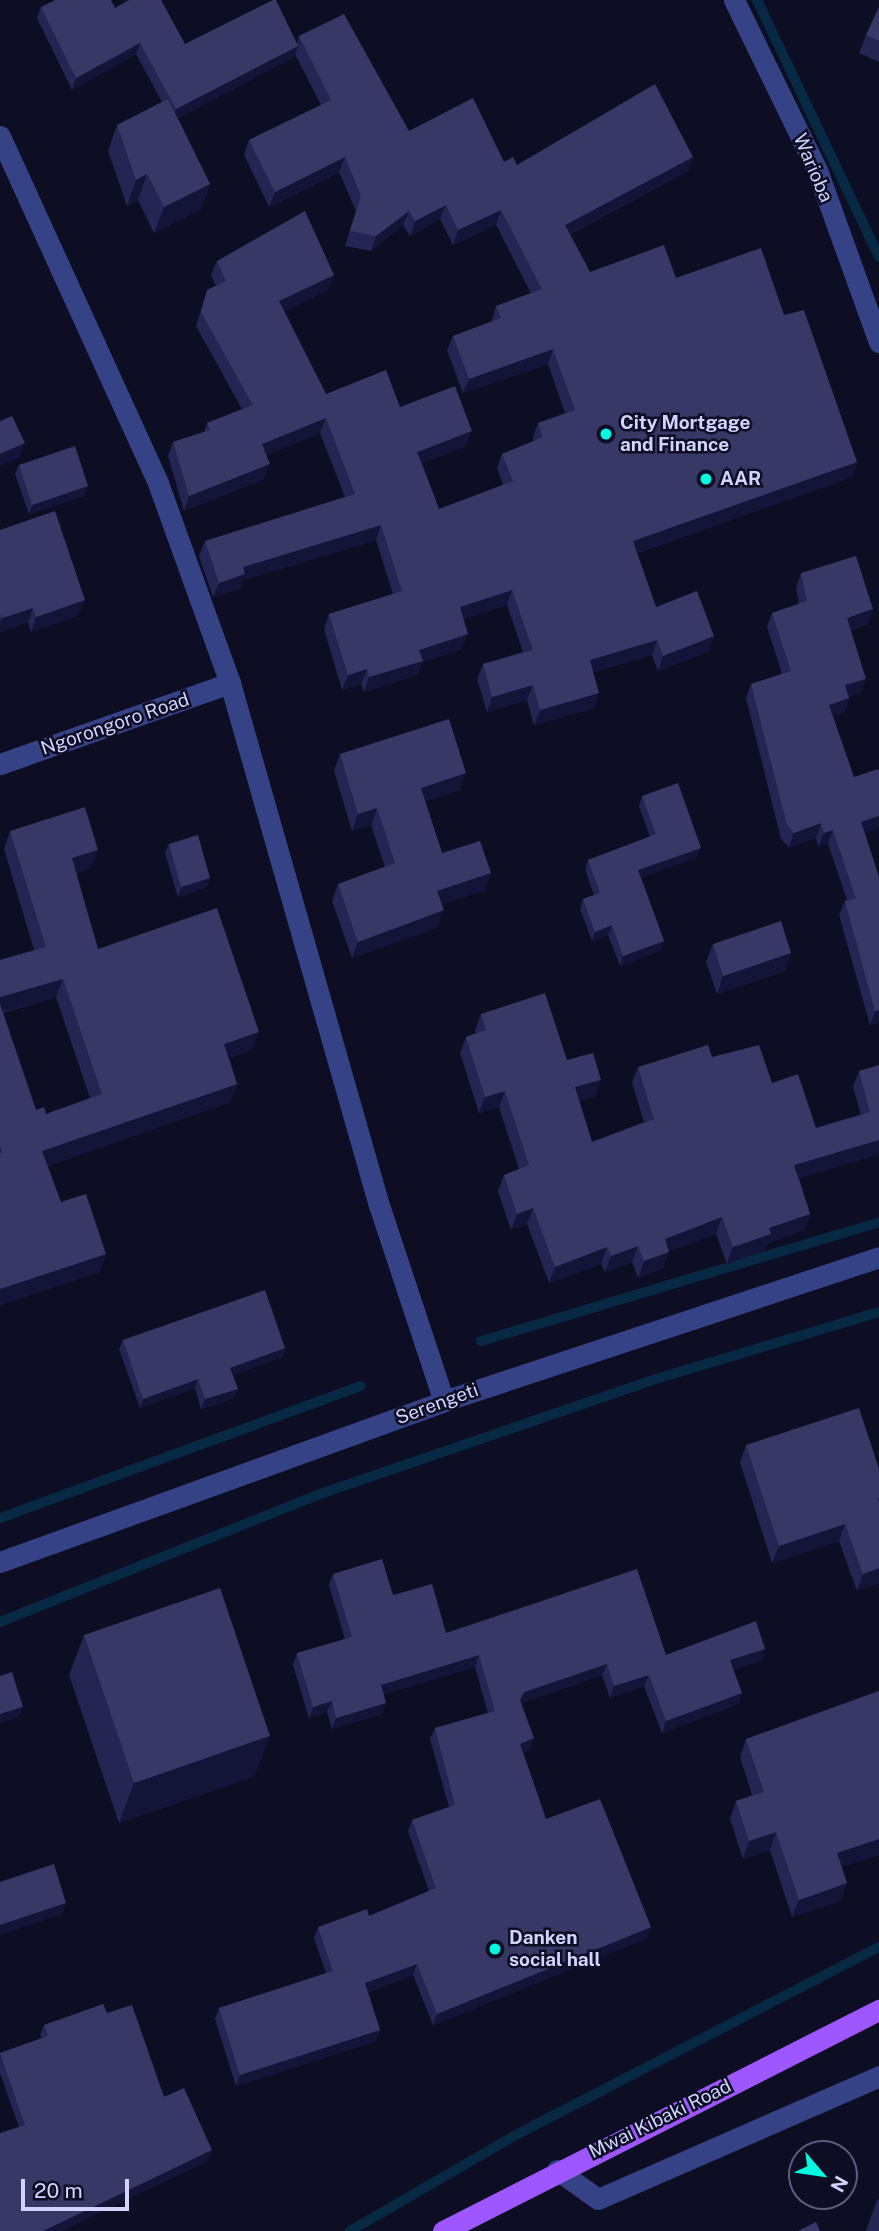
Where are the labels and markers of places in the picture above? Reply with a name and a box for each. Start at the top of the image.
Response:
place label: City Mortgage and Finance [620,412,751,456]
marker: City Mortgage and Finance [598,426,614,442]
place label: AAR [720,468,761,490]
marker: AAR [698,471,714,487]
place label: Danken social hall [509,1927,601,1971]
marker: Danken social hall [487,1941,503,1957]

